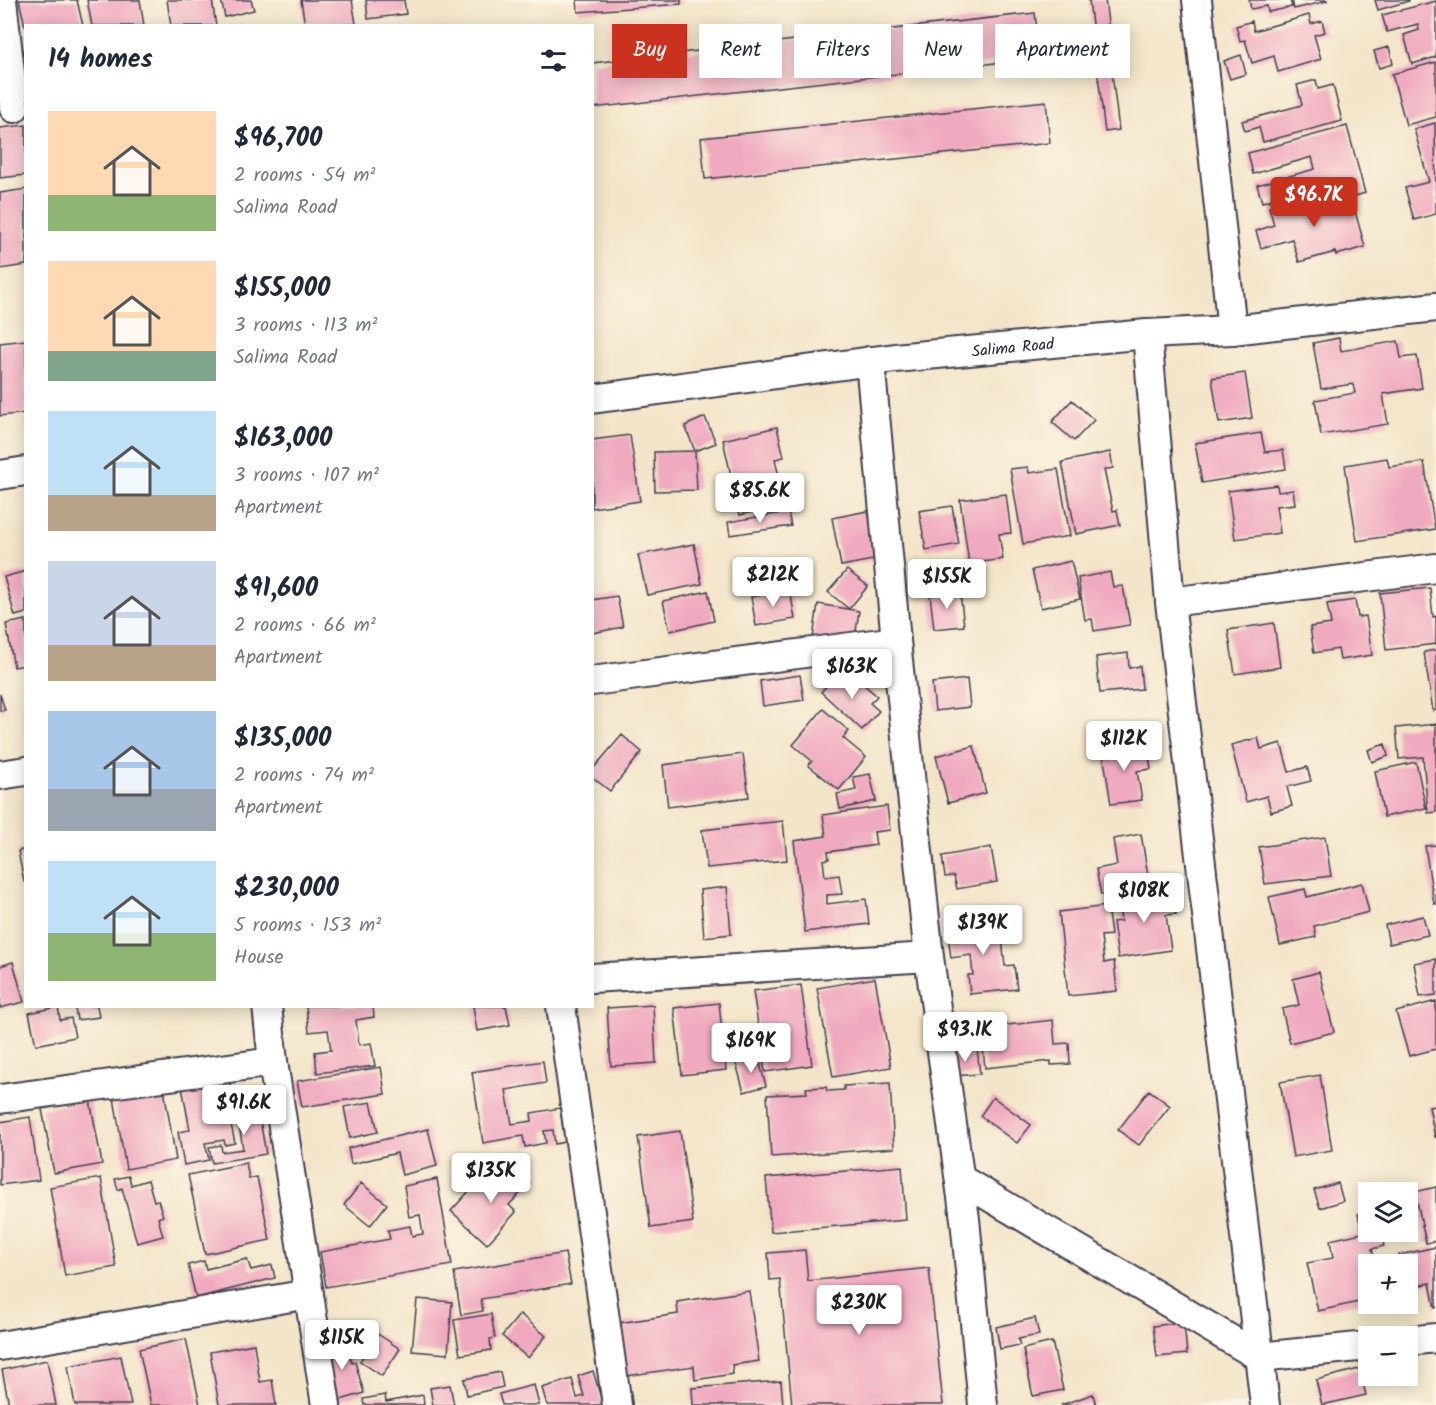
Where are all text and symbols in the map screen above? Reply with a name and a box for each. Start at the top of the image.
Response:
chip: Buy [612,24,687,78]
chip: Rent [699,24,782,78]
chip: Filters [794,24,891,78]
chip: New [903,24,983,78]
chip: Apartment [995,24,1130,78]
text: 14 homes [48,39,153,81]
icon: filters [537,44,570,77]
text: $96,700 [234,118,322,160]
icon: home [96,135,168,207]
text: 2 rooms · 54 m² [234,160,375,192]
pin: $96.7K [1265,177,1363,228]
text: $96.7K [1284,180,1344,212]
text: Salima Road [234,192,337,224]
text: $155,000 [234,268,330,310]
icon: home [96,285,168,357]
text: 3 rooms · 113 m² [234,310,377,342]
street label: Salima Road [971,332,1056,365]
text: Salima Road [234,342,337,374]
text: $163,000 [234,418,332,460]
icon: home [96,435,168,507]
text: 3 rooms · 107 m² [234,460,379,492]
pin: $85.6K [711,473,809,524]
text: $85.6K [729,476,791,508]
text: Apartment [234,492,323,524]
pin: $212K [731,557,815,608]
pin: $155K [905,559,989,610]
text: $212K [746,560,800,592]
text: $155K [922,562,972,594]
text: $91,600 [234,568,318,610]
icon: home [96,585,168,657]
text: 2 rooms · 66 m² [234,610,376,642]
text: Apartment [234,642,323,674]
pin: $163K [810,649,894,700]
text: $163K [826,652,878,684]
text: $135,000 [234,718,331,760]
pin: $112K [1082,721,1166,772]
text: $112K [1100,724,1148,756]
icon: home [96,735,168,807]
text: 2 rooms · 74 m² [234,760,374,792]
text: Apartment [234,792,323,824]
text: $230,000 [234,868,339,910]
pin: $108K [1102,873,1186,924]
text: $108K [1118,876,1170,908]
icon: home [96,885,168,957]
pin: $139K [941,905,1025,956]
text: $139K [958,908,1008,940]
text: 5 rooms · 153 m² [234,910,381,942]
text: House [234,942,284,974]
pin: $93.1K [916,1012,1014,1063]
text: $93.1K [937,1015,993,1047]
pin: $169K [709,1023,793,1074]
text: $169K [726,1026,776,1058]
pin: $91.6K [195,1085,293,1136]
text: $91.6K [216,1088,272,1120]
pin: $135K [449,1153,533,1204]
text: $135K [466,1156,516,1188]
map controls [1358,1182,1418,1386]
button: layers [1358,1182,1418,1242]
button: + [1358,1254,1418,1314]
pin: $230K [817,1285,901,1336]
text: $230K [831,1288,887,1320]
pin: $115K [300,1320,384,1371]
text: $115K [319,1323,365,1355]
button: − [1358,1326,1418,1386]

